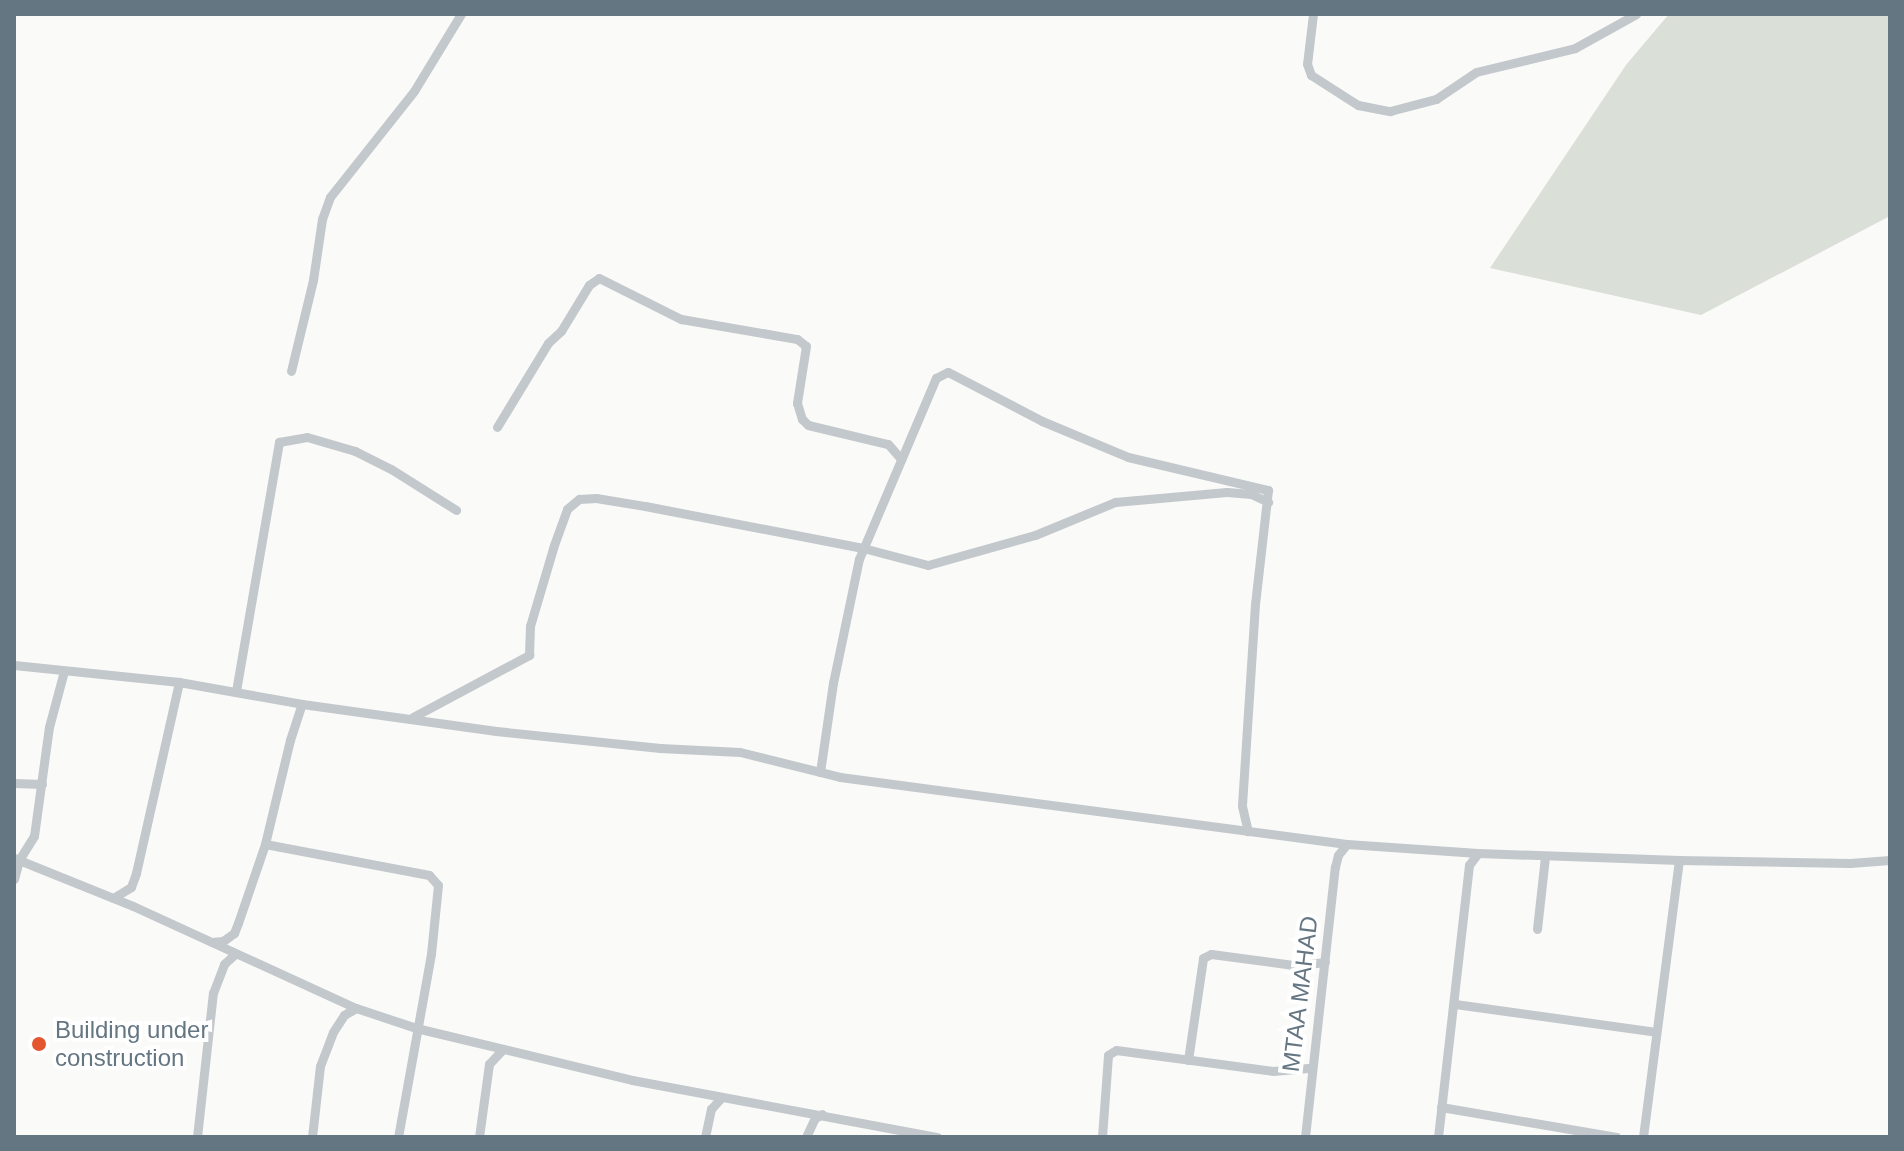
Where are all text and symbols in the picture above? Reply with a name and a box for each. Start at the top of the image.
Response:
street label: MTAA MAHAD [1276,914,1324,1074]
place label: Building under construction [55,1016,208,1072]
marker: Building under construction [30,1035,48,1053]

